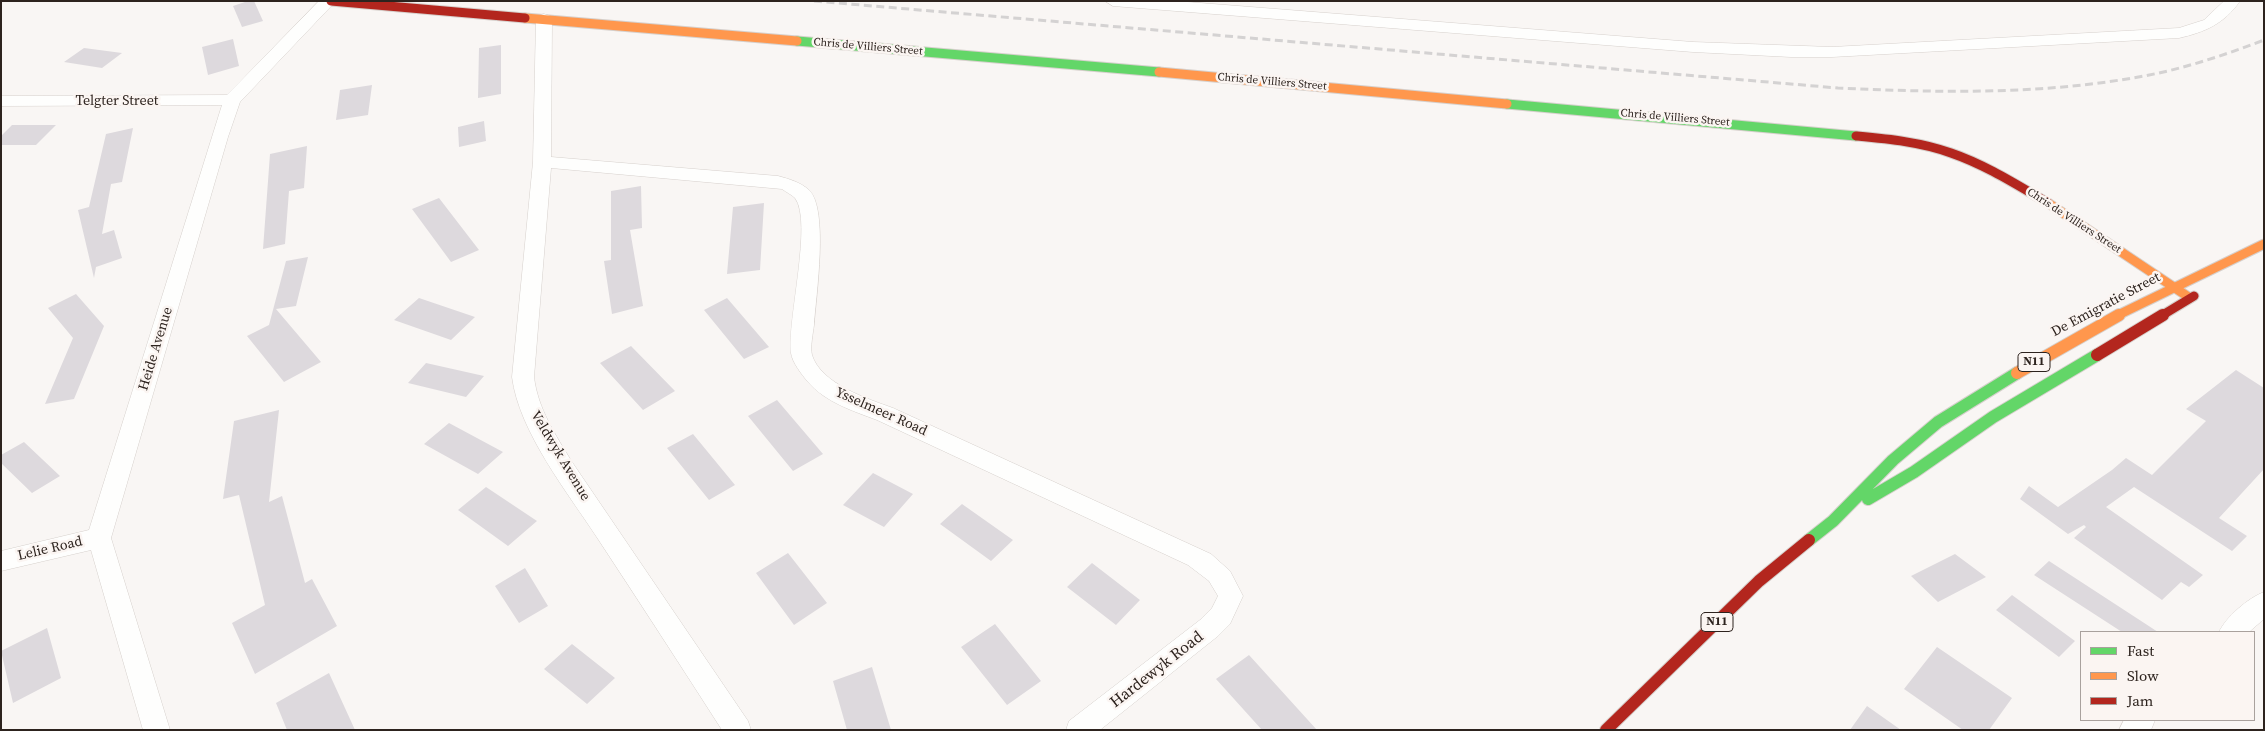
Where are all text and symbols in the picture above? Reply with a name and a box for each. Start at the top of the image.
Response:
street label: Chris de Villiers Street [813,36,923,58]
street label: Chris de Villiers Street [1217,71,1327,93]
street label: Telgter Street [76,93,158,109]
street label: Chris de Villiers Street [1620,107,1730,129]
street label: Chris de Villiers Street [2025,186,2123,256]
street label: De Emigratie Street [2049,269,2163,341]
street label: Heide Avenue [135,305,177,393]
road number: N11 [2018,352,2050,372]
street label: Ysselmeer Road [832,384,930,440]
street label: Veldwyk Avenue [527,408,593,504]
street label: Lelie Road [16,533,84,565]
road number: N11 [1701,612,1733,632]
street label: Hardewyk Road [1107,628,1207,712]
legend [2080,631,2255,721]
text: Fast [2127,640,2154,661]
text: Slow [2127,665,2159,686]
text: Jam [2127,690,2153,711]

